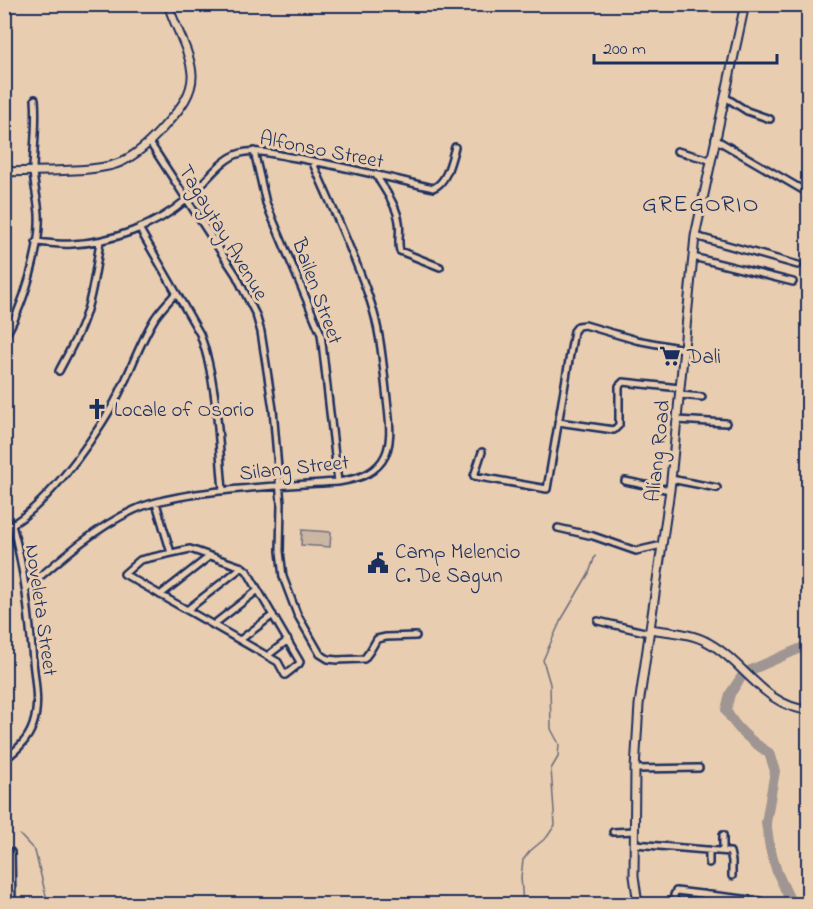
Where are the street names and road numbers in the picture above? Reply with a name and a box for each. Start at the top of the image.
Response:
street label: Alfonso Street [257,124,386,178]
street label: Tagaytay Avenue [168,159,275,308]
street label: Bailen Street [283,234,349,349]
street label: Aliang Road [639,399,681,504]
street label: Silang Street [238,448,351,492]
street label: Noveleta Street [16,542,64,678]

